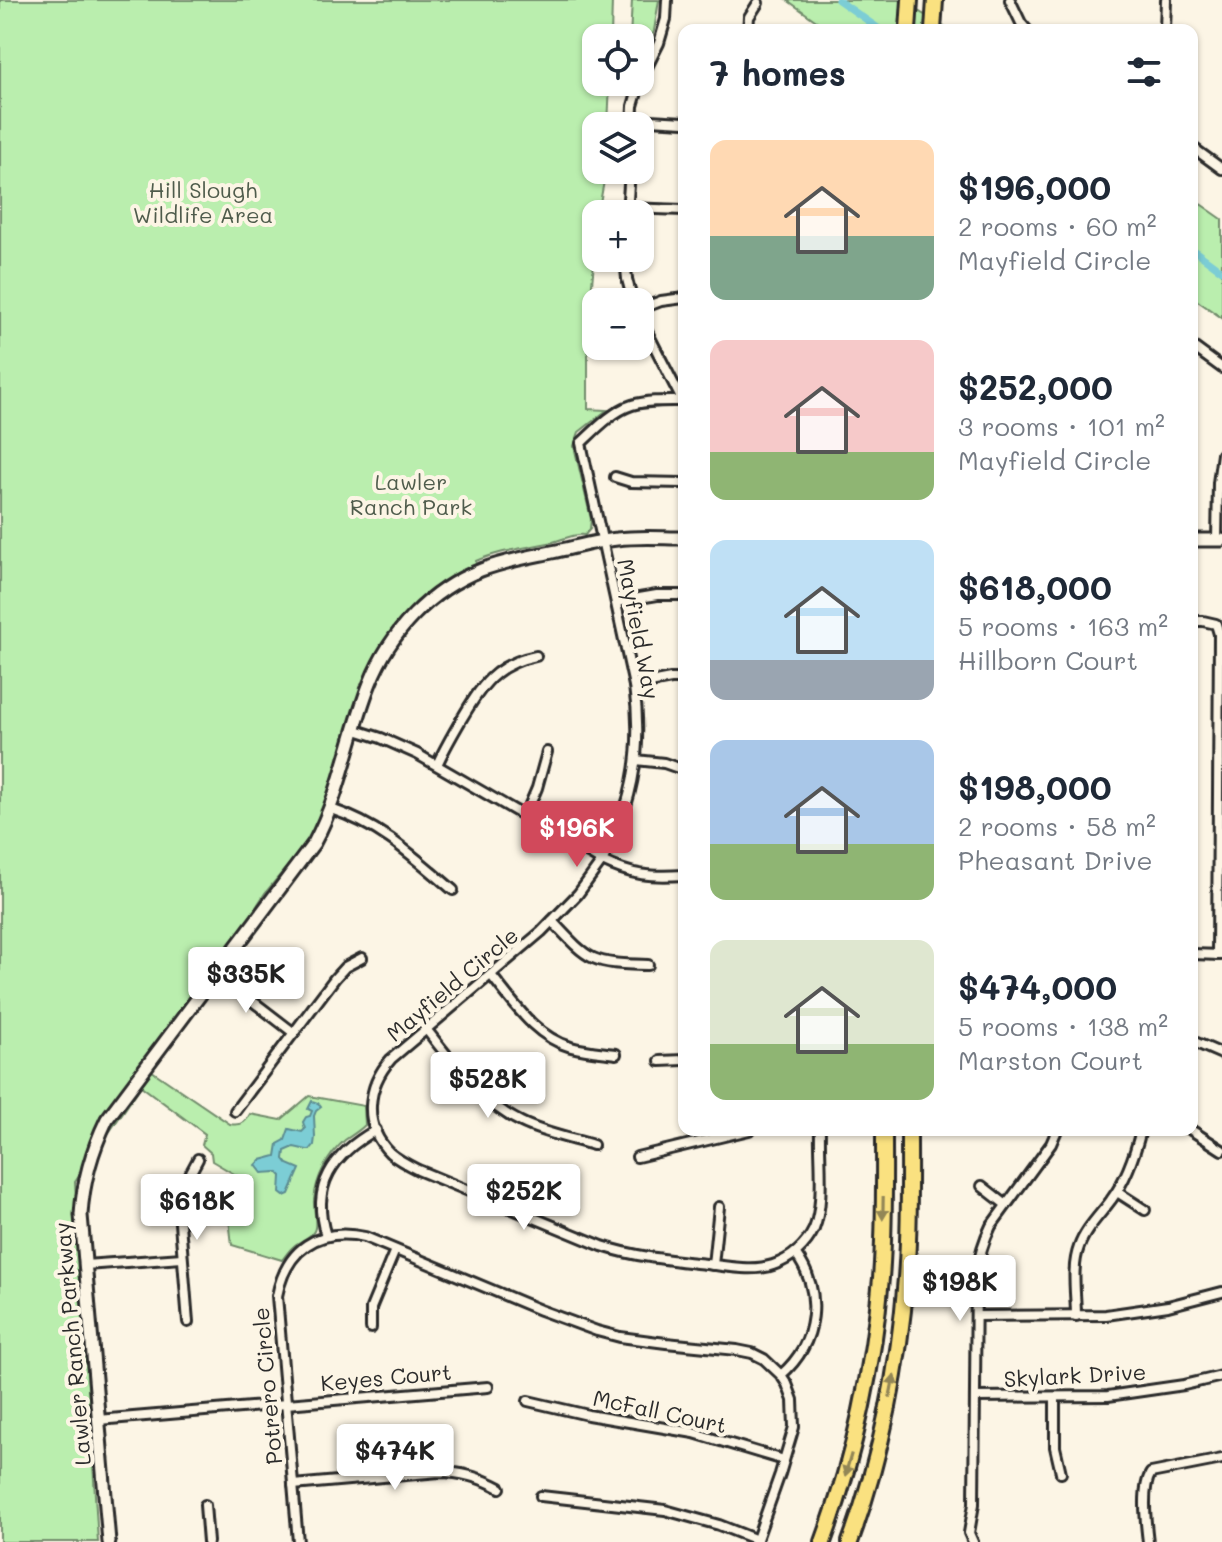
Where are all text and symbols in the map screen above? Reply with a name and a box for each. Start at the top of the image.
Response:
map controls [582,24,654,360]
button: locate [582,24,654,96]
text: 7 homes [710,50,846,95]
icon: filters [1122,50,1166,94]
button: layers [582,112,654,184]
text: $196,000 [958,164,1111,209]
icon: home [774,172,870,268]
park label: Hill Slough Wildlife Area [133,175,273,229]
button: + [582,200,654,272]
text: 2 rooms · 60 m² [958,209,1157,243]
text: Mayfield Circle [958,243,1151,277]
button: − [582,288,654,360]
text: $252,000 [958,364,1113,409]
icon: home [774,372,870,468]
text: 3 rooms · 101 m² [958,409,1165,443]
text: Mayfield Circle [958,443,1151,477]
park label: Lawler Ranch Park [350,467,472,521]
street label: Mayfield Way [611,556,667,702]
text: $618,000 [958,564,1112,609]
icon: home [774,572,870,668]
text: 5 rooms · 163 m² [958,609,1168,643]
text: Hillborn Court [958,643,1138,677]
text: $198,000 [958,764,1112,809]
icon: home [774,772,870,868]
pin: $196K [521,801,633,869]
text: 2 rooms · 58 m² [958,809,1156,843]
text: $196K [539,810,615,844]
text: Pheasant Drive [958,843,1153,877]
street label: Mayfield Circle [380,920,524,1048]
pin: $335K [190,947,302,1015]
text: $335K [206,956,286,990]
text: $474,000 [958,964,1117,1009]
icon: home [774,972,870,1068]
text: 5 rooms · 138 m² [958,1009,1168,1043]
text: Marston Court [958,1043,1143,1077]
pin: $528K [432,1052,544,1120]
text: $528K [448,1061,528,1095]
pin: $252K [468,1164,580,1232]
text: $252K [485,1173,563,1207]
pin: $618K [141,1174,253,1242]
text: $618K [159,1183,235,1217]
one-way arrow [877,1196,889,1221]
street label: Lawler Ranch Parkway [47,1221,97,1467]
pin: $198K [904,1255,1016,1323]
text: $198K [922,1264,998,1298]
street label: Potrero Circle [246,1306,288,1466]
street label: Keyes Court [319,1357,453,1397]
street label: Skylark Drive [1003,1357,1147,1393]
one-way arrow [887,1373,899,1398]
street label: McFall Court [590,1383,730,1439]
pin: $474K [339,1424,451,1492]
text: $474K [355,1433,435,1467]
one-way arrow [841,1453,854,1477]

